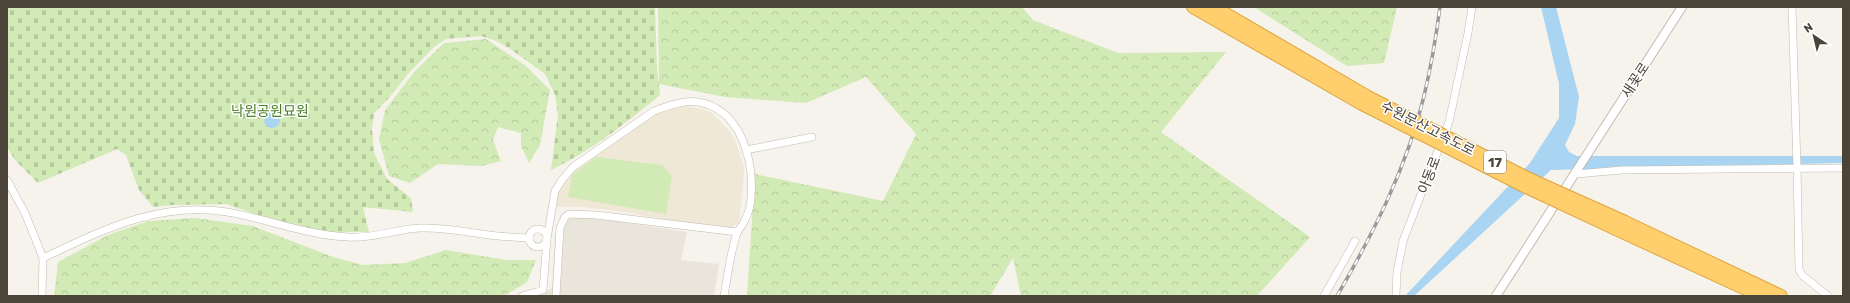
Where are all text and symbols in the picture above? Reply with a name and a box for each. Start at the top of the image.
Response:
north arrow [1794,16,1834,56]
text: N [1802,21,1816,36]
street label: 새꽃로 [1618,59,1653,101]
street label: 수원문산고속도로 [1378,97,1478,159]
park label: 낙원공원묘원 [231,103,309,120]
road number: 17 [1484,151,1506,173]
street label: 아동로 [1415,154,1444,196]

